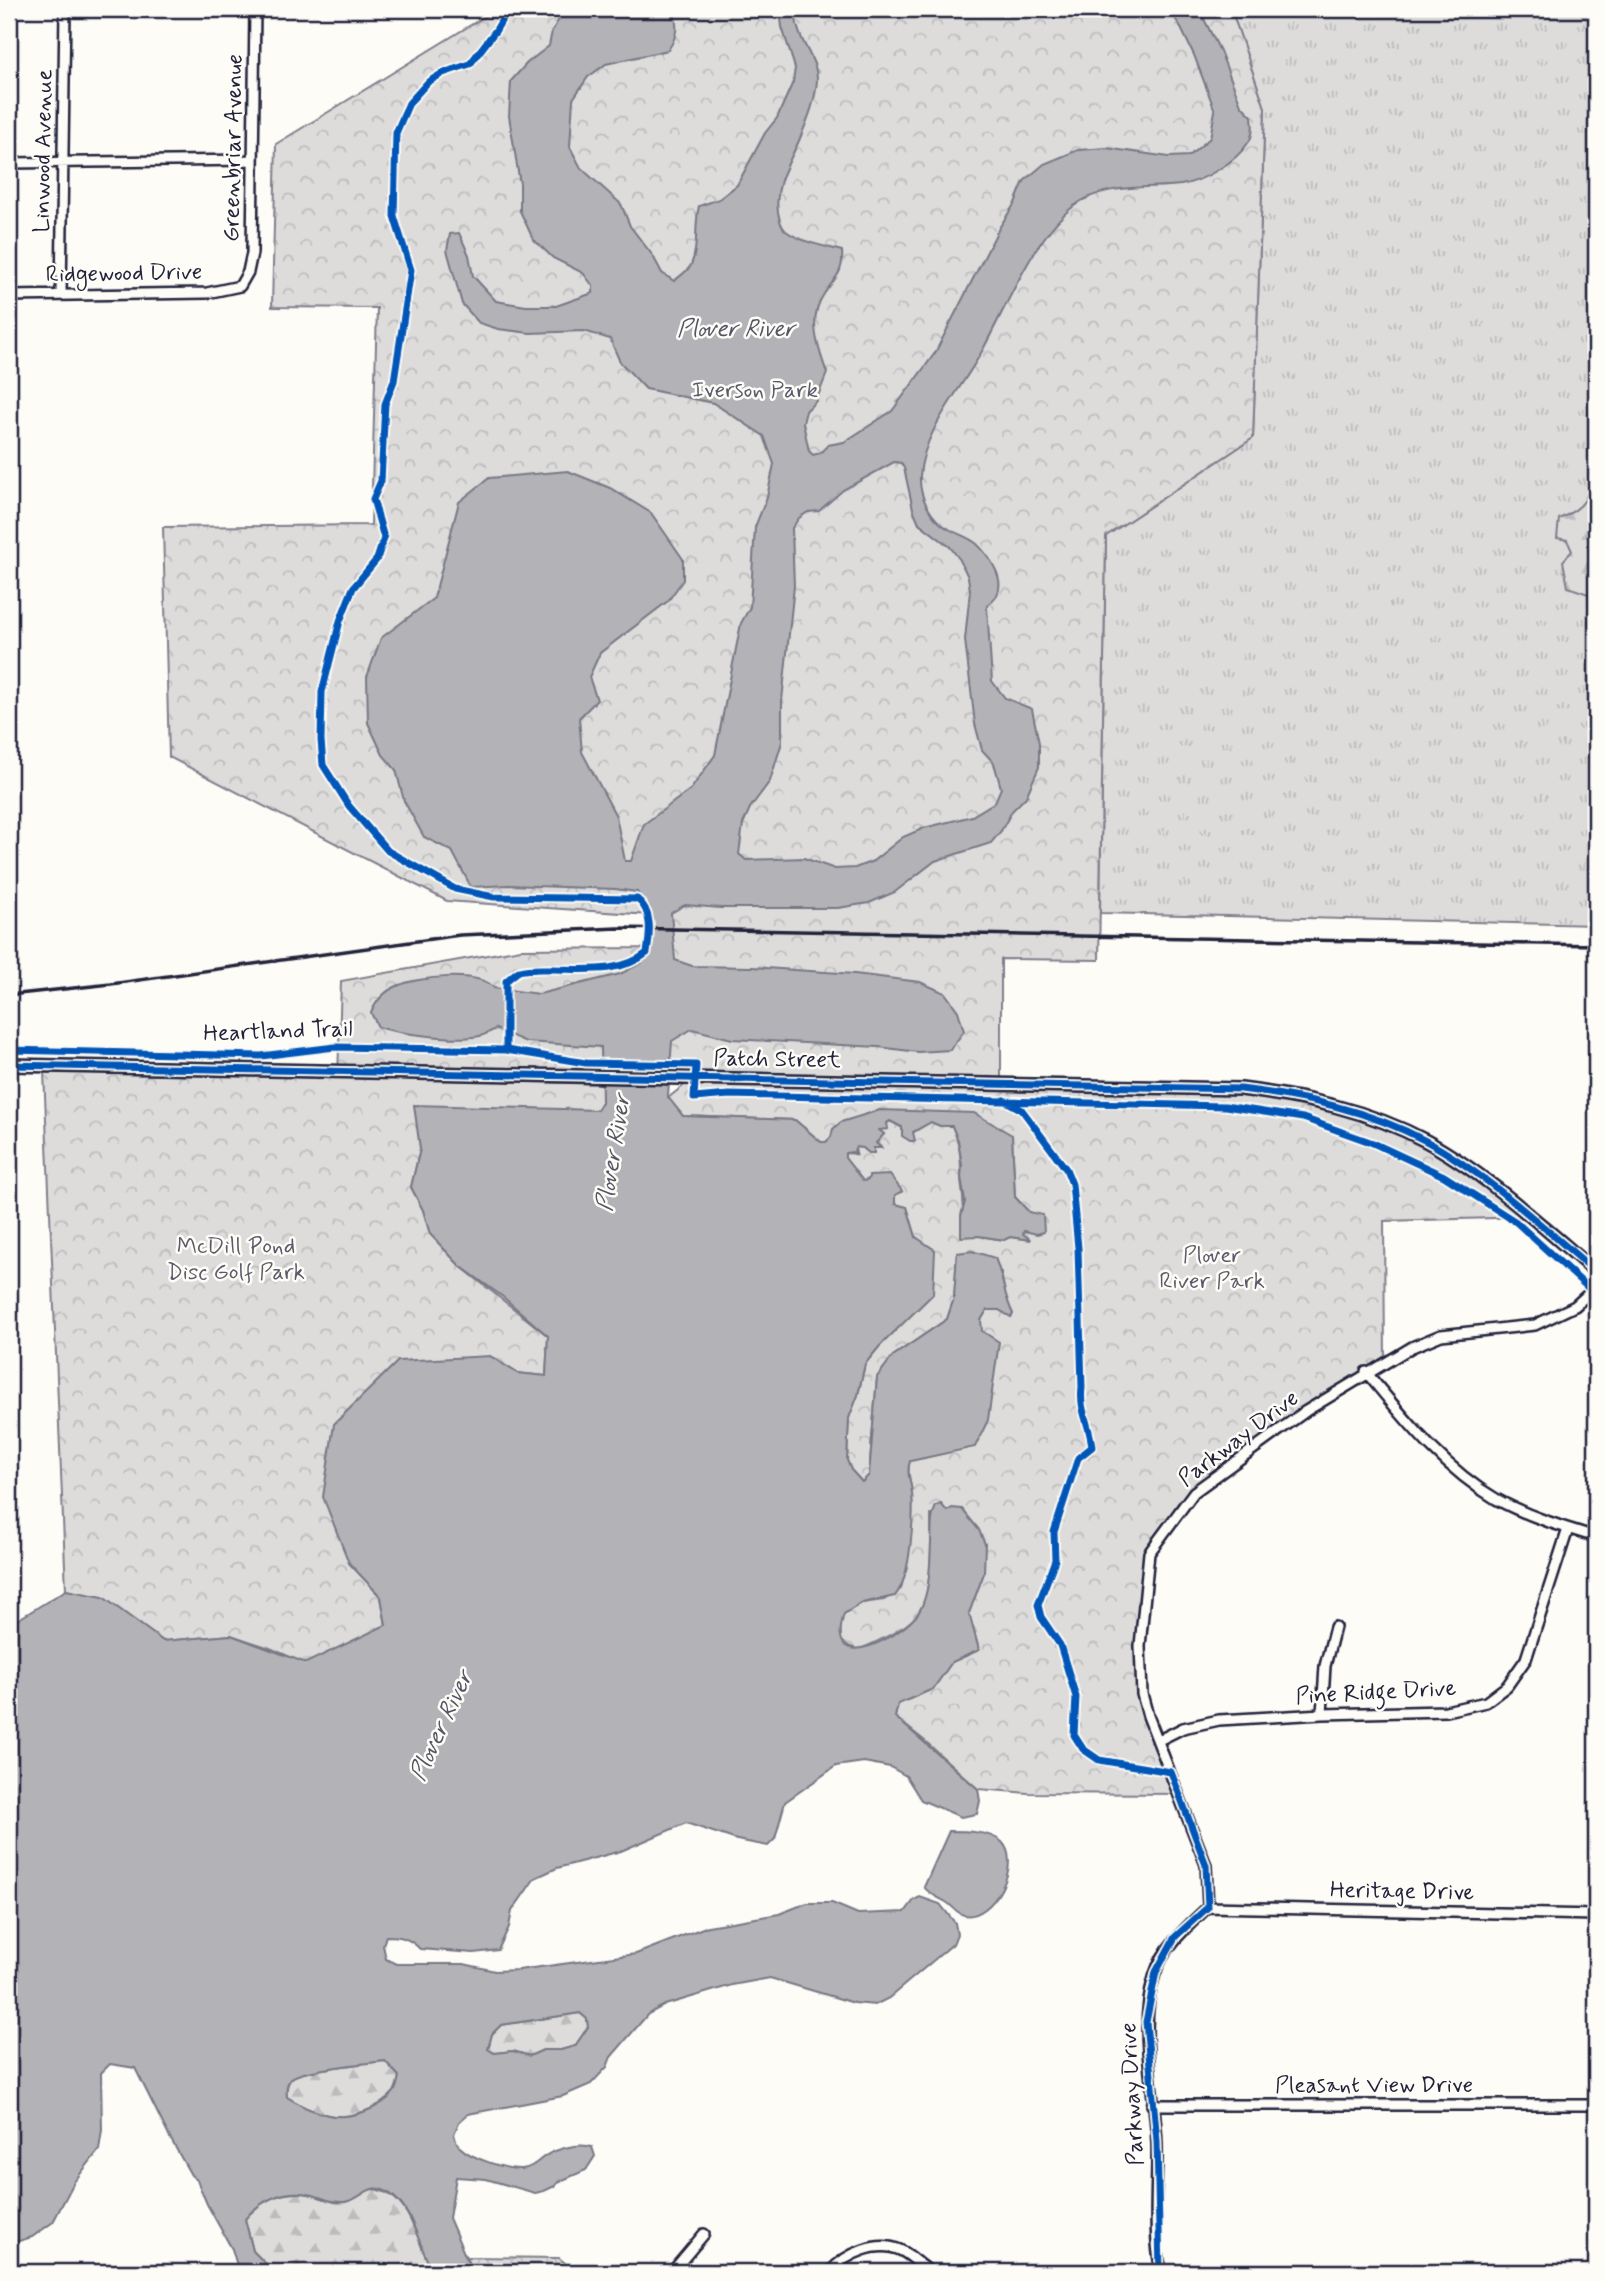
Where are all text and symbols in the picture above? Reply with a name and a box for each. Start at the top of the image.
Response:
street label: Greenbriar Avenue [217,54,251,242]
street label: Linwood Avenue [28,69,60,233]
street label: Ridgewood Drive [45,258,203,292]
water label: Plover River [677,314,798,345]
park label: Iverson Park [692,376,818,406]
street label: Heartland Trail [203,1014,353,1050]
street label: Patch Street [713,1044,841,1076]
water label: Plover River [589,1090,639,1214]
park label: McDill Pond Disc Golf Park [167,1232,305,1288]
park label: Plover River Park [1159,1241,1265,1297]
street label: Parkway Drive [1173,1384,1305,1494]
water label: Plover River [403,1663,482,1786]
street label: Pine Ridge Drive [1295,1674,1457,1714]
street label: Heritage Drive [1329,1876,1475,1908]
street label: Parkway Drive [1114,2022,1152,2166]
street label: Pleasant View Drive [1275,2071,1473,2101]

